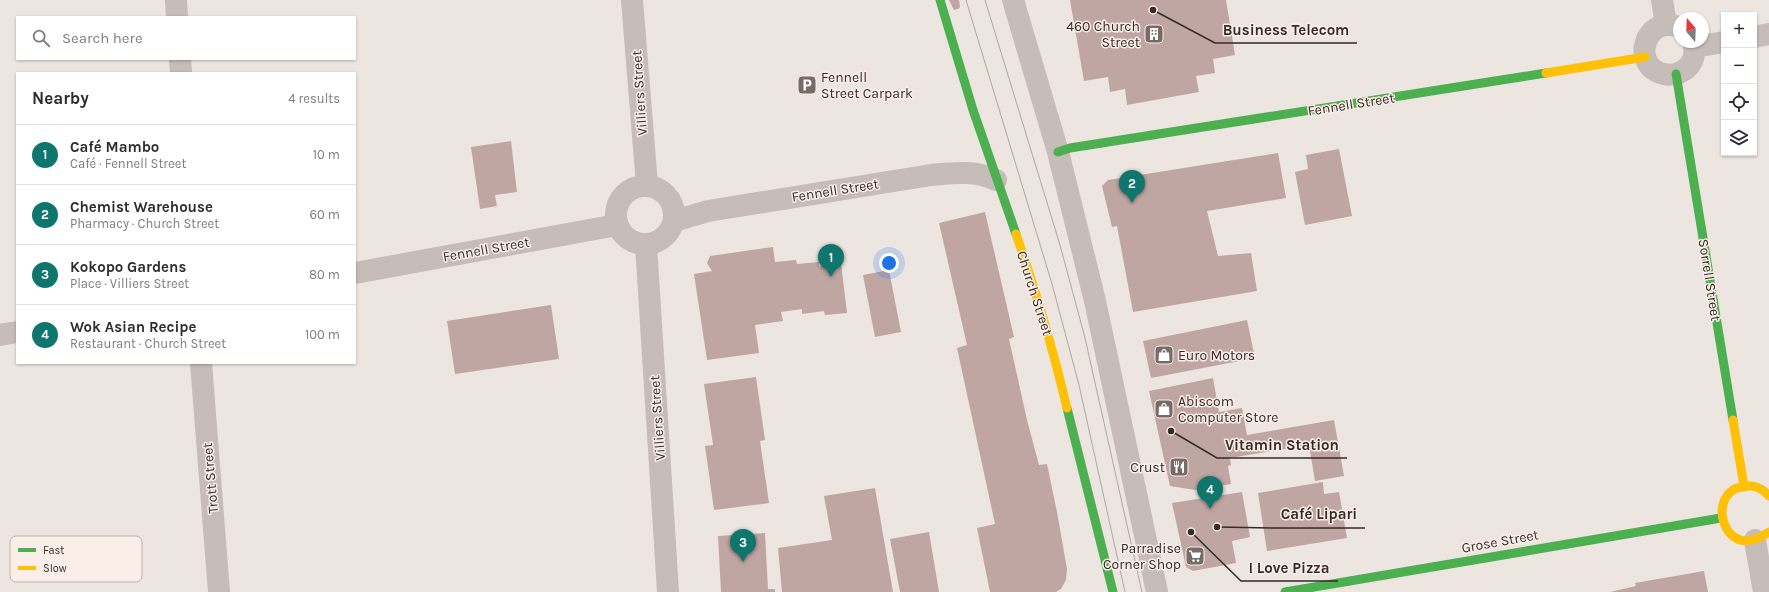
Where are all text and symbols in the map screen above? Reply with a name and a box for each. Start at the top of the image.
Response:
north arrow [1673,12,1709,48]
map controls [1721,12,1757,156]
button: + [1721,12,1757,48]
search box [16,16,356,60]
callout: Business Telecom [1215,16,1357,43]
place label: 460 Church Street [1066,18,1140,51]
text: Business Telecom [1223,21,1349,39]
building icon: 460 Church Street [1143,23,1165,45]
icon: search [30,27,52,49]
text: Search here [62,29,143,47]
button: − [1721,48,1757,84]
street label: Villiers Street [628,50,651,136]
place label: Fennell Street Carpark [821,69,913,102]
parking icon: Fennell Street Carpark [796,74,818,96]
button: locate [1721,84,1757,120]
text: Nearby [32,88,89,108]
street label: Fennell Street [1306,89,1396,120]
text: 4 results [288,91,340,106]
button: layers [1721,120,1757,156]
text: Café Mambo [70,138,159,156]
text: 1 [43,147,47,162]
text: 10 m [313,147,340,162]
text: Café · Fennell Street [70,156,186,171]
pin: 2 [1119,170,1145,203]
street label: Fennell Street [790,175,880,206]
text: Chemist Warehouse [70,198,213,216]
text: 2 [41,207,49,222]
text: 60 m [310,207,340,222]
text: Pharmacy · Church Street [70,216,219,231]
street label: Fennell Street [441,233,531,265]
street label: Sorrell Street [1695,238,1724,322]
pin: 1 [818,244,844,277]
street label: Church Street [1013,249,1056,338]
your location [879,253,899,273]
text: Kokopo Gardens [70,258,186,276]
text: 3 [41,267,49,282]
text: 80 m [309,267,340,282]
text: Place · Villiers Street [70,276,189,291]
text: Wok Asian Recipe [70,318,196,336]
text: 4 [41,327,49,342]
text: 100 m [305,327,340,342]
text: Restaurant · Church Street [70,336,226,351]
shop icon: Euro Motors [1153,344,1175,366]
place label: Euro Motors [1178,347,1255,364]
street label: Villiers Street [646,375,669,461]
place label: Abiscom Computer Store [1178,393,1278,426]
shop icon: Abiscom Computer Store [1153,398,1175,420]
callout: Vitamin Station [1217,431,1347,458]
text: Vitamin Station [1225,436,1339,454]
street label: Trott Street [199,442,222,514]
restaurant icon: Crust [1168,456,1190,478]
place label: Crust [1130,459,1165,476]
pin: 4 [1197,476,1223,509]
callout: Café Lipari [1273,501,1365,528]
text: Café Lipari [1281,505,1357,523]
street label: Grose Street [1460,526,1540,557]
pin: 3 [730,529,756,562]
legend [10,536,142,582]
place label: Parradise Corner Shop [1103,540,1181,573]
text: Fast [43,544,64,557]
supermarket icon: Parradise Corner Shop [1184,545,1206,567]
callout: I Love Pizza [1241,554,1338,581]
text: I Love Pizza [1248,559,1330,577]
text: Slow [43,562,67,575]

